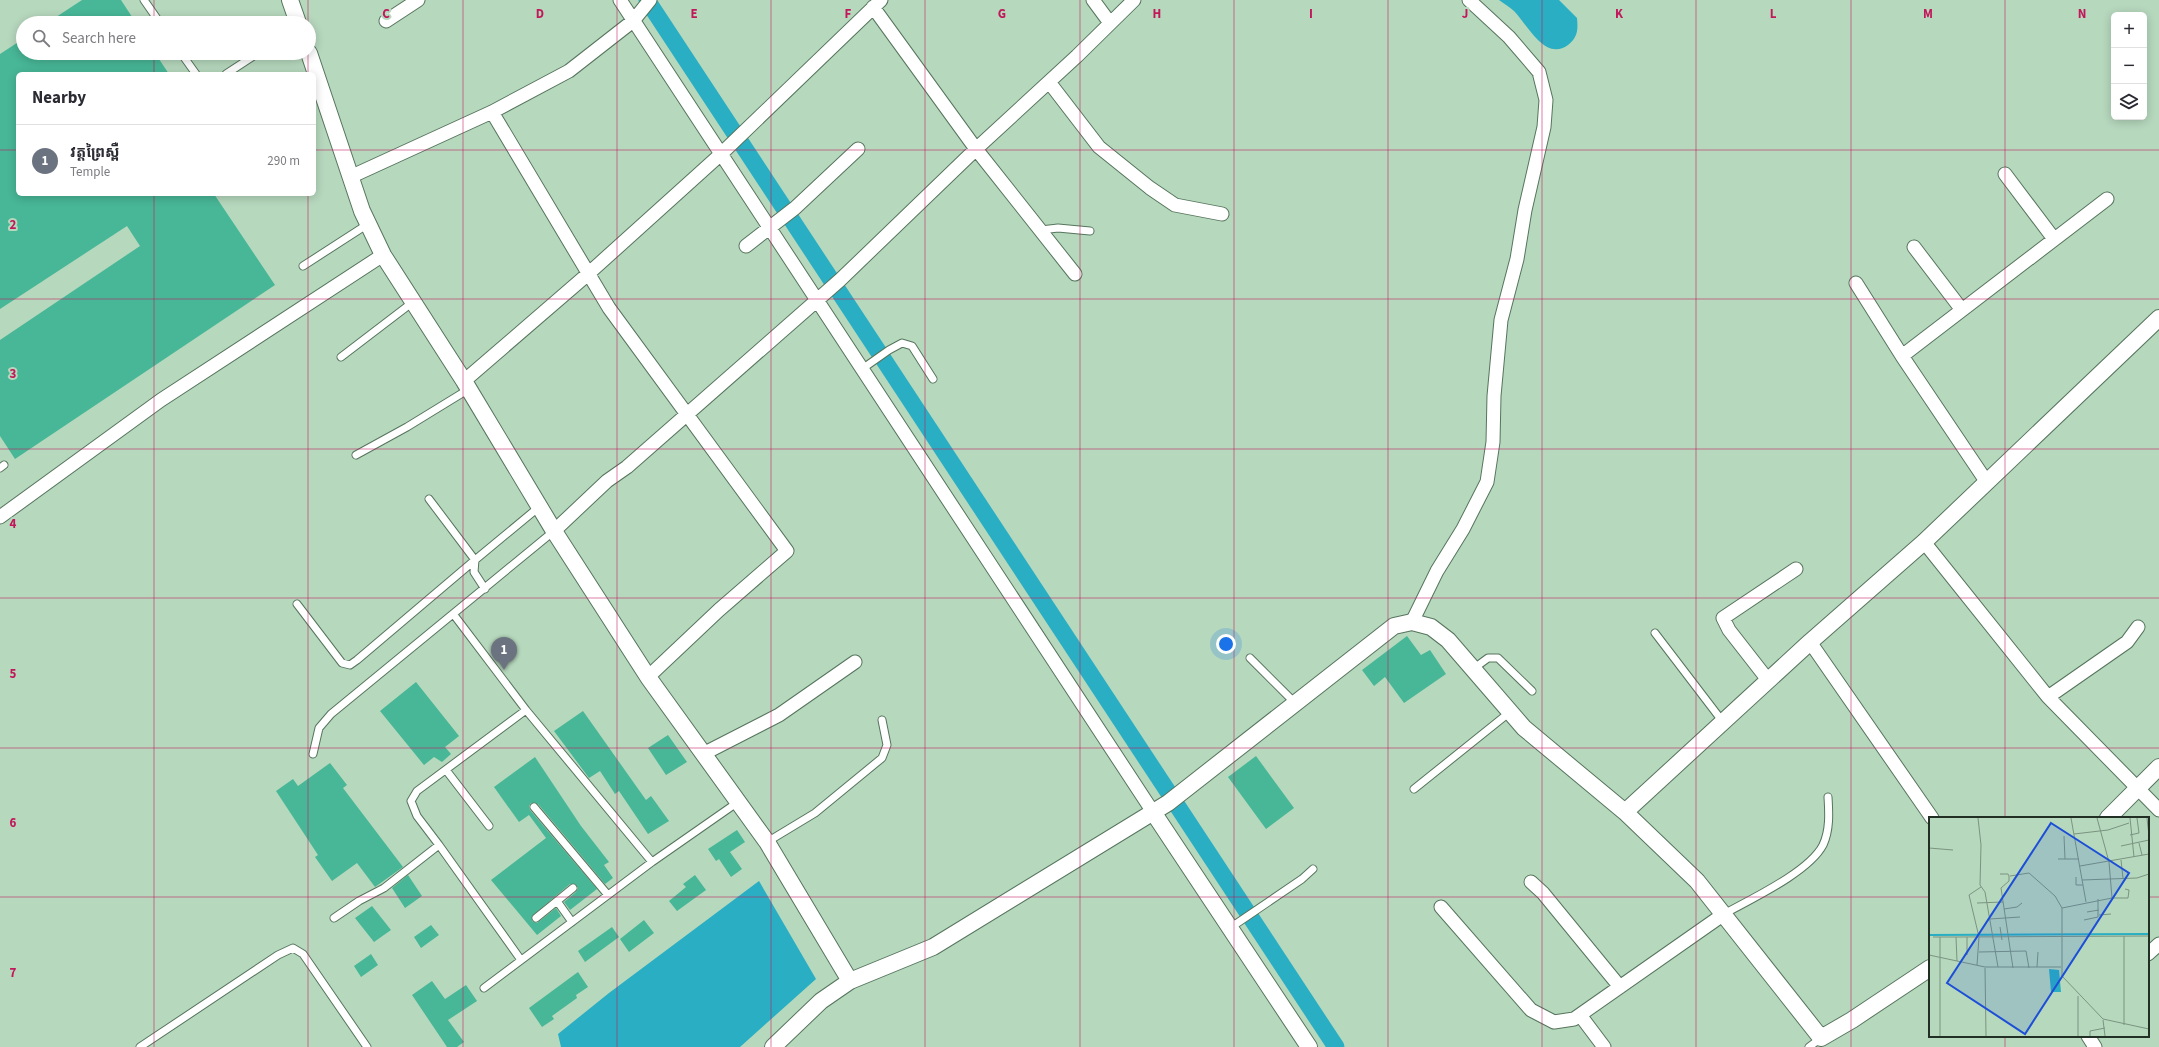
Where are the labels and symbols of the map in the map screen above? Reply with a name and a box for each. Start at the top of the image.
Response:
text: C [382,5,390,23]
text: D [536,5,544,23]
text: E [690,5,698,23]
text: F [845,5,852,23]
text: G [998,5,1006,23]
text: H [1153,5,1161,23]
text: I [1309,5,1313,23]
text: J [1462,5,1468,23]
text: K [1615,5,1624,23]
text: L [1770,5,1777,23]
text: M [1923,5,1933,23]
text: N [2078,5,2086,23]
text: 2 [10,216,17,234]
text: 3 [10,365,17,383]
text: 4 [10,515,17,533]
your location [1216,634,1236,654]
pin: 1 [491,637,517,670]
text: 5 [10,665,17,683]
text: 6 [10,814,17,832]
inset map [1929,817,2149,1037]
text: 7 [10,964,17,982]

